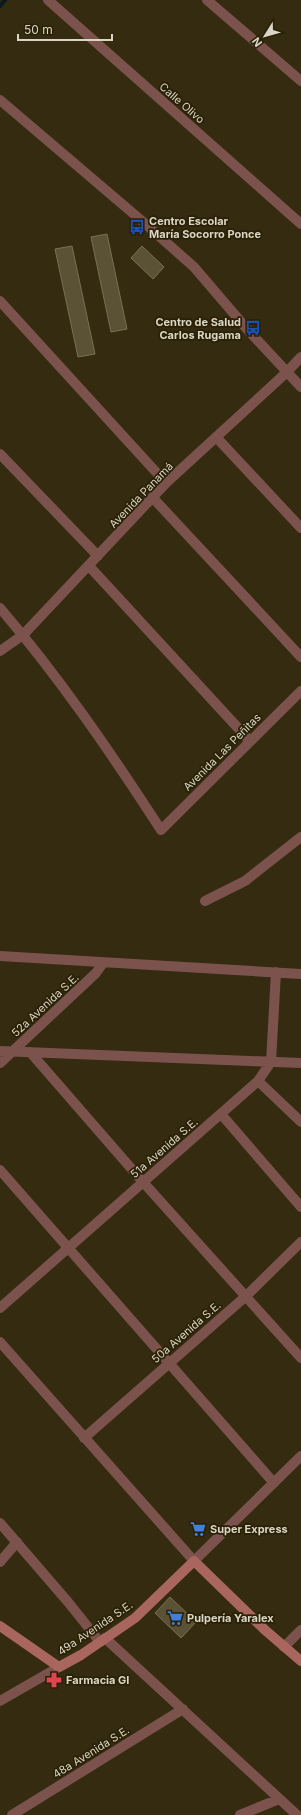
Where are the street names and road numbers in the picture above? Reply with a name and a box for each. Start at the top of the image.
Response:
street label: Calle Olivo [157,80,208,127]
street label: Avenida Panamá [106,459,176,531]
street label: Avenida Las Peñitas [180,710,264,794]
street label: 52a Avenida S.E. [8,970,82,1040]
street label: 51a Avenida S.E. [127,1115,201,1181]
street label: 50a Avenida S.E. [148,1298,224,1366]
street label: 49a Avenida S.E. [55,1598,135,1658]
street label: 48a Avenida S.E. [50,1723,132,1781]

